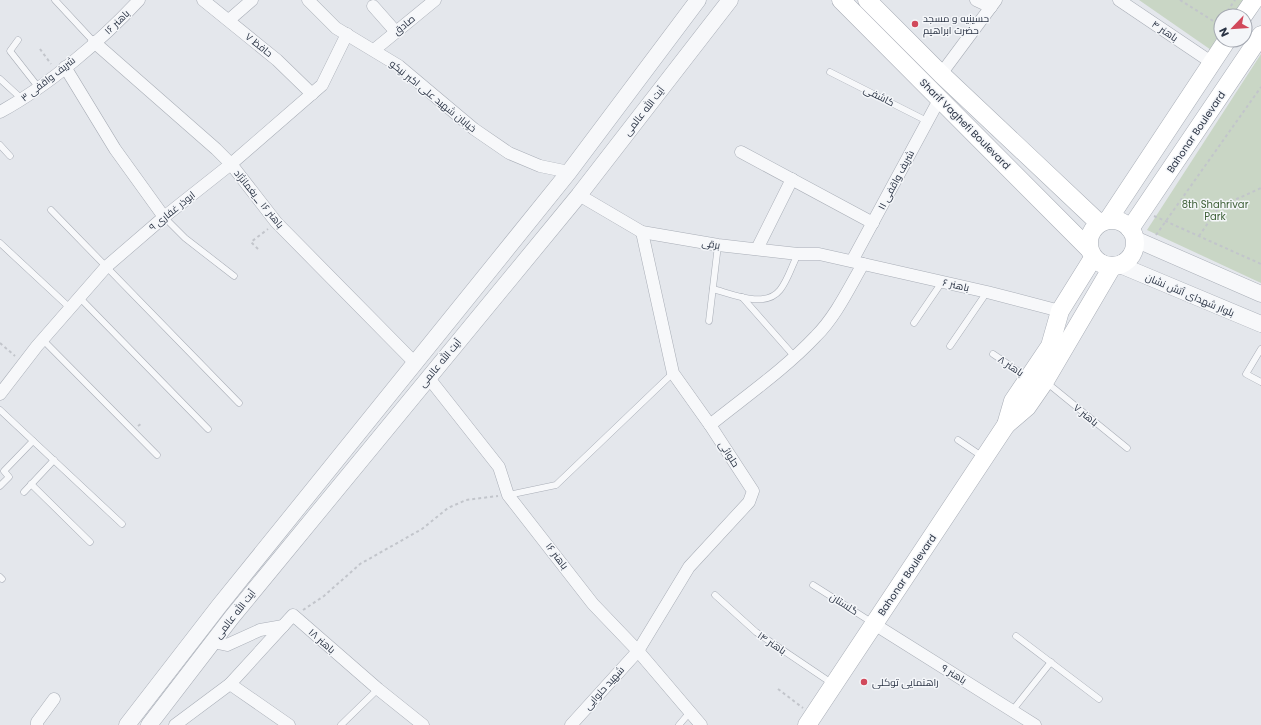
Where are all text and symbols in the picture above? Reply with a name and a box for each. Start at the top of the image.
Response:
street label: باهنر ۱۶ [101,6,133,38]
north arrow [1213,8,1253,48]
street label: صادق [390,11,418,39]
place label: حسینیه و مسجد حضرت ابراهیم [923,11,989,38]
street label: باهنر ۴ [1149,17,1181,45]
marker: حسینیه و مسجد حضرت ابراهیم [910,19,920,29]
text: N [1215,25,1233,39]
street label: حافظ ۷ [242,29,276,61]
street label: شریف واقفی ۳ [17,53,79,105]
street label: خیابان شهید علی اکبر نیکو [386,56,480,136]
street label: Sharif Vaghefi Boulevard [916,75,1014,173]
street label: کاشفی [861,82,897,110]
street label: آیت الله عالمی [620,83,668,139]
street label: Bahonar Boulevard [1163,88,1229,176]
street label: شریف واقفی ۱۱ [874,148,918,212]
street label: باهنر ۱۶ _یغمانژاد [231,166,287,232]
street label: ابوذر غفاری ۹ [146,188,198,234]
park label: 8th Shahrivar Park [1182,197,1249,224]
street label: برقی [701,235,721,253]
street label: بلوار شهدای آتش نشان [1143,269,1237,321]
street label: باهنر ۶ [941,275,971,295]
street label: آیت الله عالمی [415,335,465,391]
street label: باهنر ۸ [995,352,1027,380]
street label: باهنر ۷ [1070,400,1102,430]
street label: حلوائی [715,438,743,470]
street label: Bahonar Boulevard [874,531,940,619]
street label: باهنر ۱۶ [542,539,572,573]
street label: آیت الله عالمی [211,586,259,642]
street label: گلستان [827,589,861,619]
street label: باهنر ۱۸ [305,625,339,657]
street label: باهنر ۱۴ [755,628,789,658]
street label: باهنر ۹ [938,660,970,688]
street label: شهید حلوایی [580,663,628,713]
place label: راهنمایی توکلی [872,675,939,690]
marker: راهنمایی توکلی [859,677,869,687]

